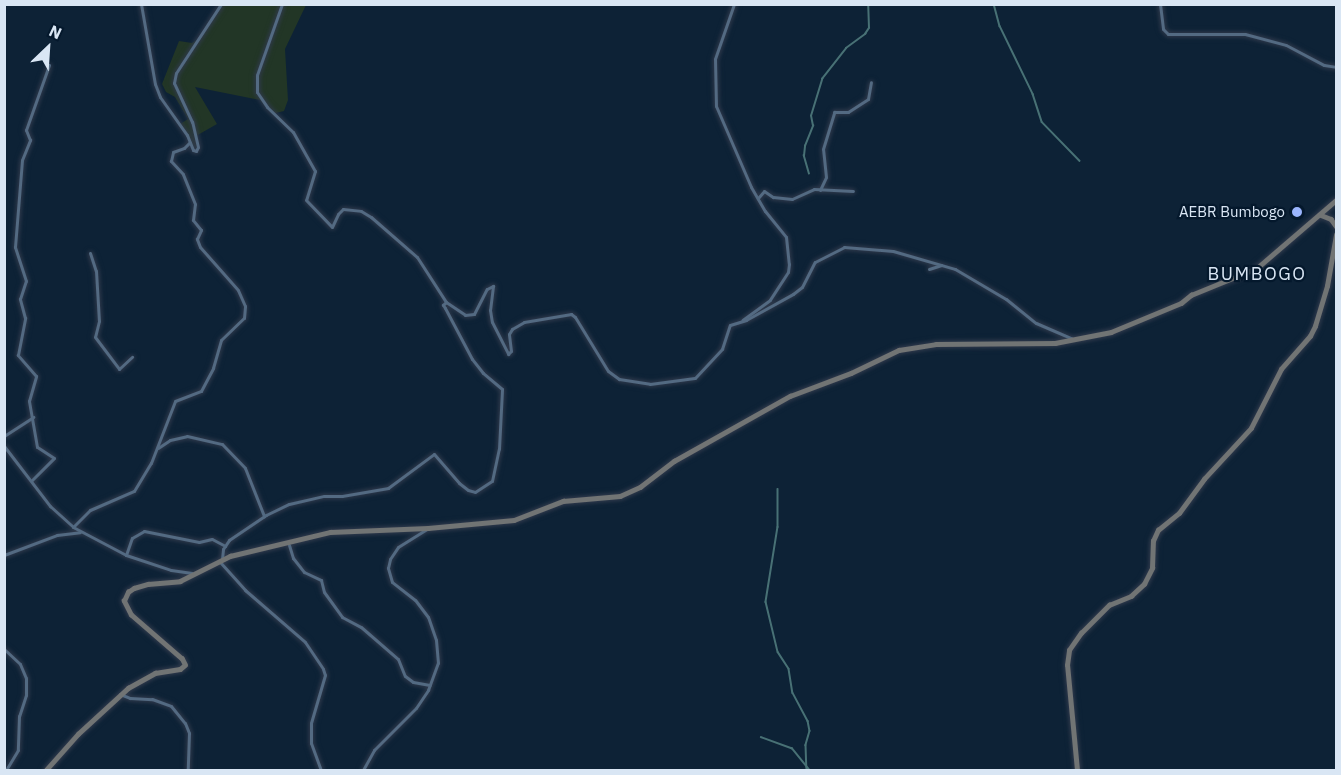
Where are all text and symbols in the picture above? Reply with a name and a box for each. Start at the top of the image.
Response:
north arrow [18,18,78,78]
text: N [46,20,65,43]
place label: AEBR Bumbogo [1179,203,1285,221]
marker: AEBR Bumbogo [1290,205,1304,219]
district label: BUMBOGO [1208,263,1306,285]

